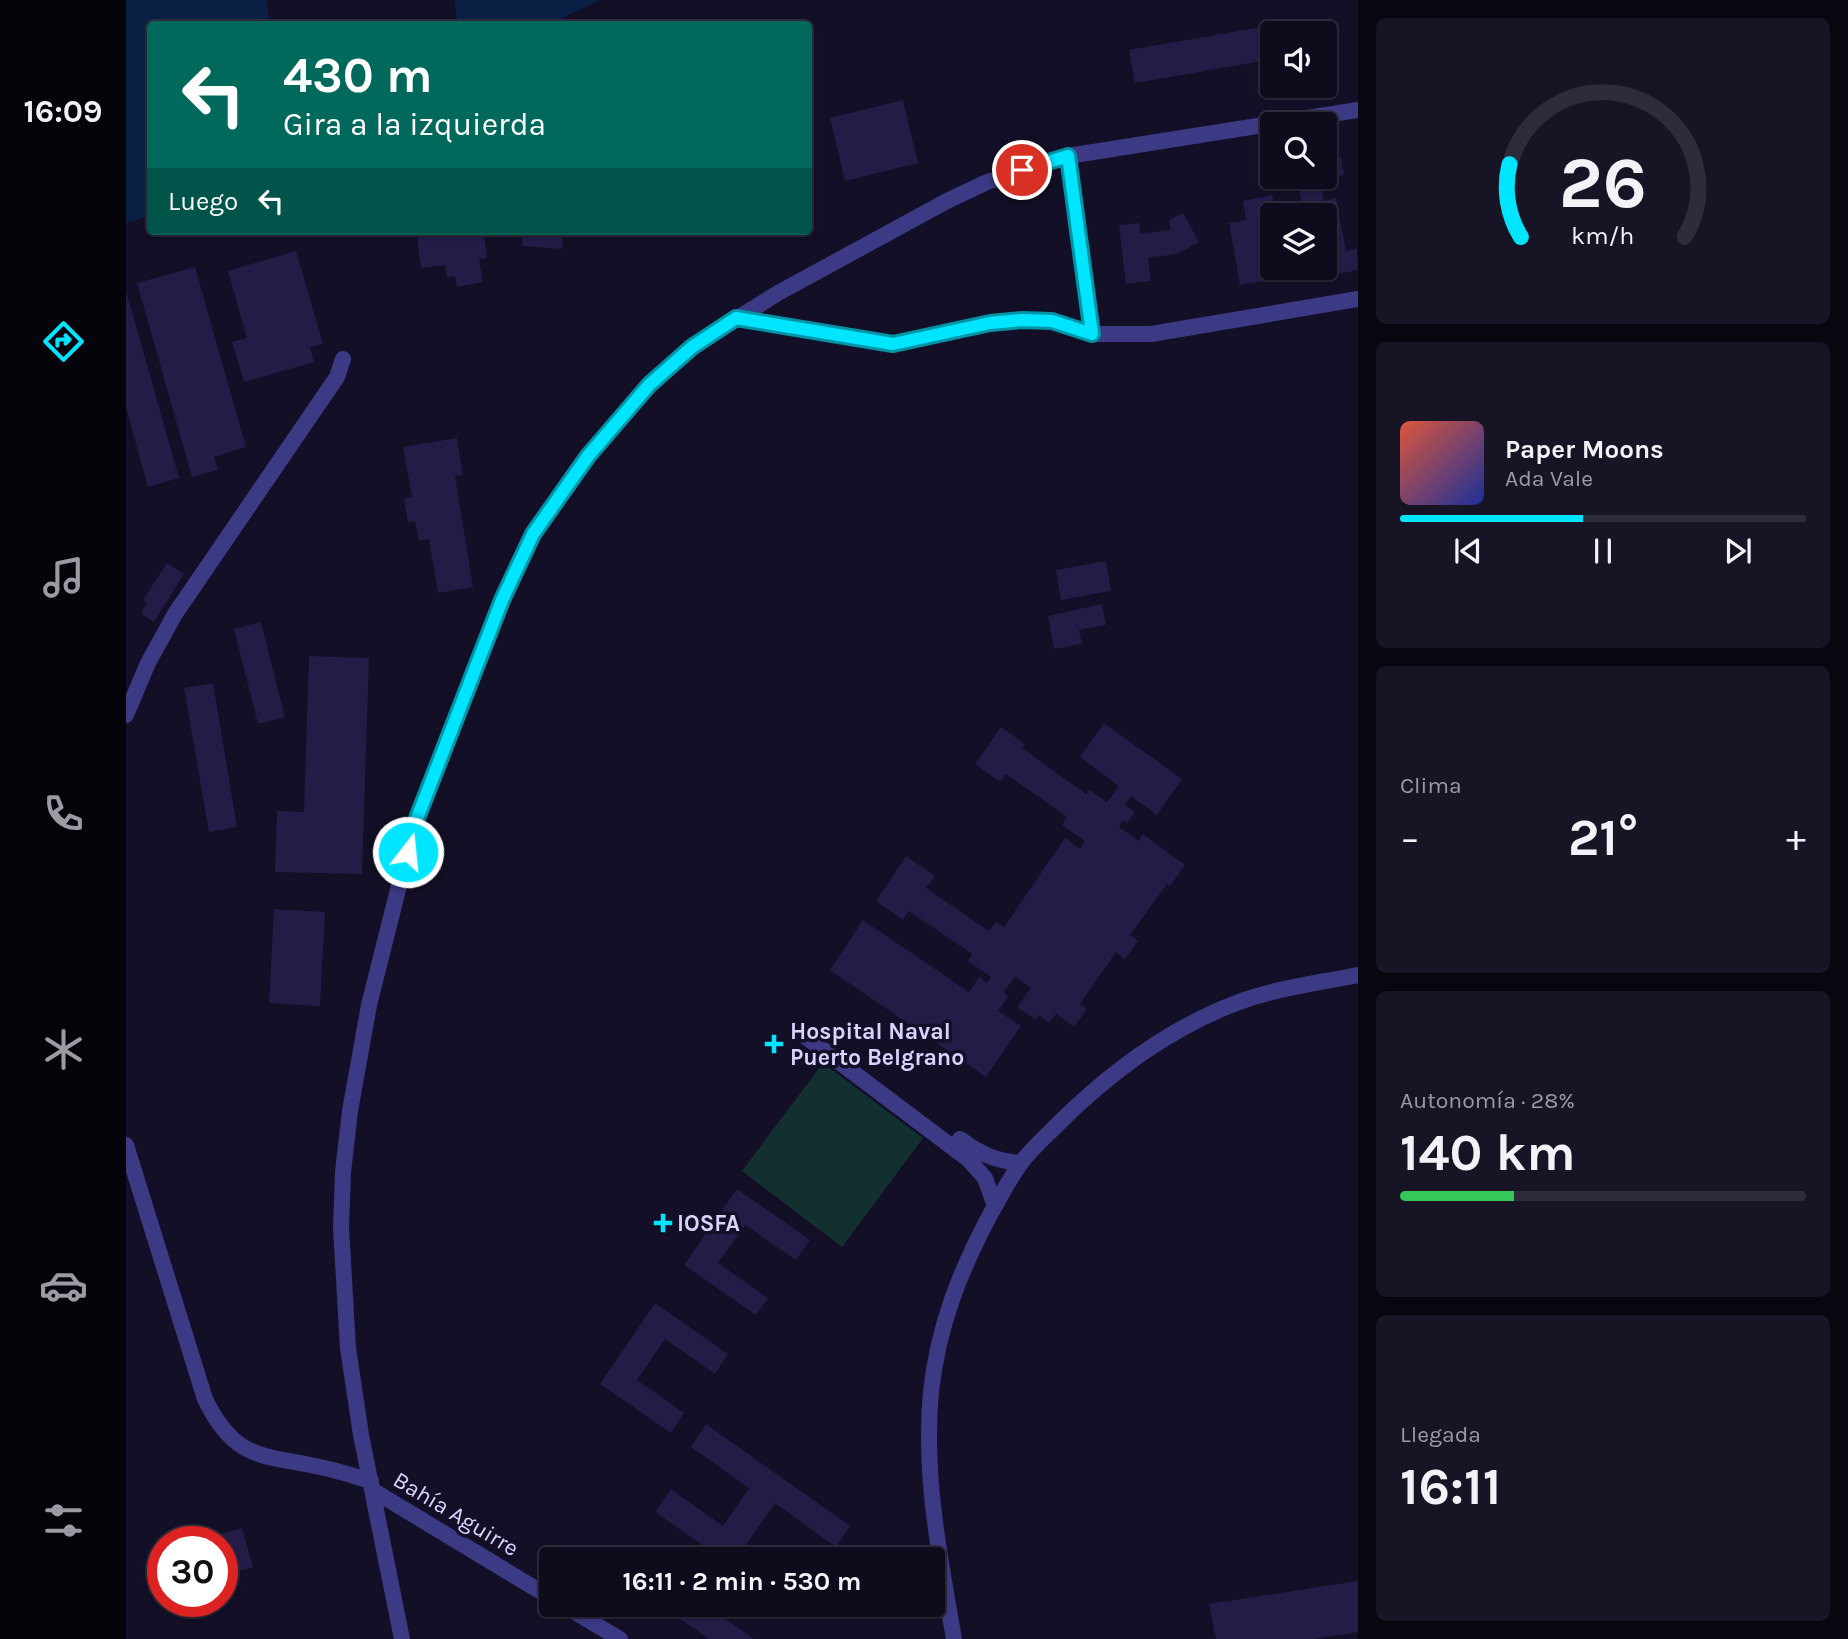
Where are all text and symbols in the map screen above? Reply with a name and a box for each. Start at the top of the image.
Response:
map controls [1260,21,1337,280]
button: sound [1260,21,1337,98]
text: 430 m [283,47,433,104]
icon: left [168,49,259,140]
text: 16:09 [23,93,103,130]
text: Gira a la izquierda [283,106,546,143]
button: search [1260,112,1337,189]
pin [992,140,1052,200]
text: 26 [1559,140,1647,225]
icon: arrive [1003,151,1041,189]
icon: left [252,182,290,220]
text: Luego [168,186,238,217]
button: layers [1260,203,1337,280]
text: km/h [1571,221,1635,250]
icon: directions [39,317,88,366]
text: Paper Moons [1505,434,1664,465]
text: Ada Vale [1505,465,1593,492]
icon: previous [1449,532,1487,570]
icon: pause [1584,532,1622,570]
icon: next [1719,532,1757,570]
icon: music [39,553,88,602]
text: Clima [1400,772,1462,799]
icon: phone [39,789,88,838]
text: 21° [1568,807,1638,868]
position arrow [371,815,445,889]
text: − [1400,816,1420,861]
text: + [1786,816,1806,861]
place label: Hospital Naval Puerto Belgrano [790,1018,964,1071]
icon: climate [39,1025,88,1074]
marker: Hospital Naval Puerto Belgrano [764,1034,784,1054]
text: Autonomía · 28% [1400,1087,1575,1114]
text: 140 km [1400,1122,1576,1183]
place label: IOSFA [677,1210,740,1237]
marker: IOSFA [655,1215,671,1231]
icon: car [39,1261,88,1310]
text: Llegada [1400,1421,1481,1448]
text: 16:11 [1400,1456,1501,1517]
street label: Bahía Aguirre [389,1466,523,1562]
icon: filters [39,1496,88,1545]
speed limit sign: 30 [147,1526,238,1617]
text: 16:11 · 2 min · 530 m [623,1566,861,1597]

